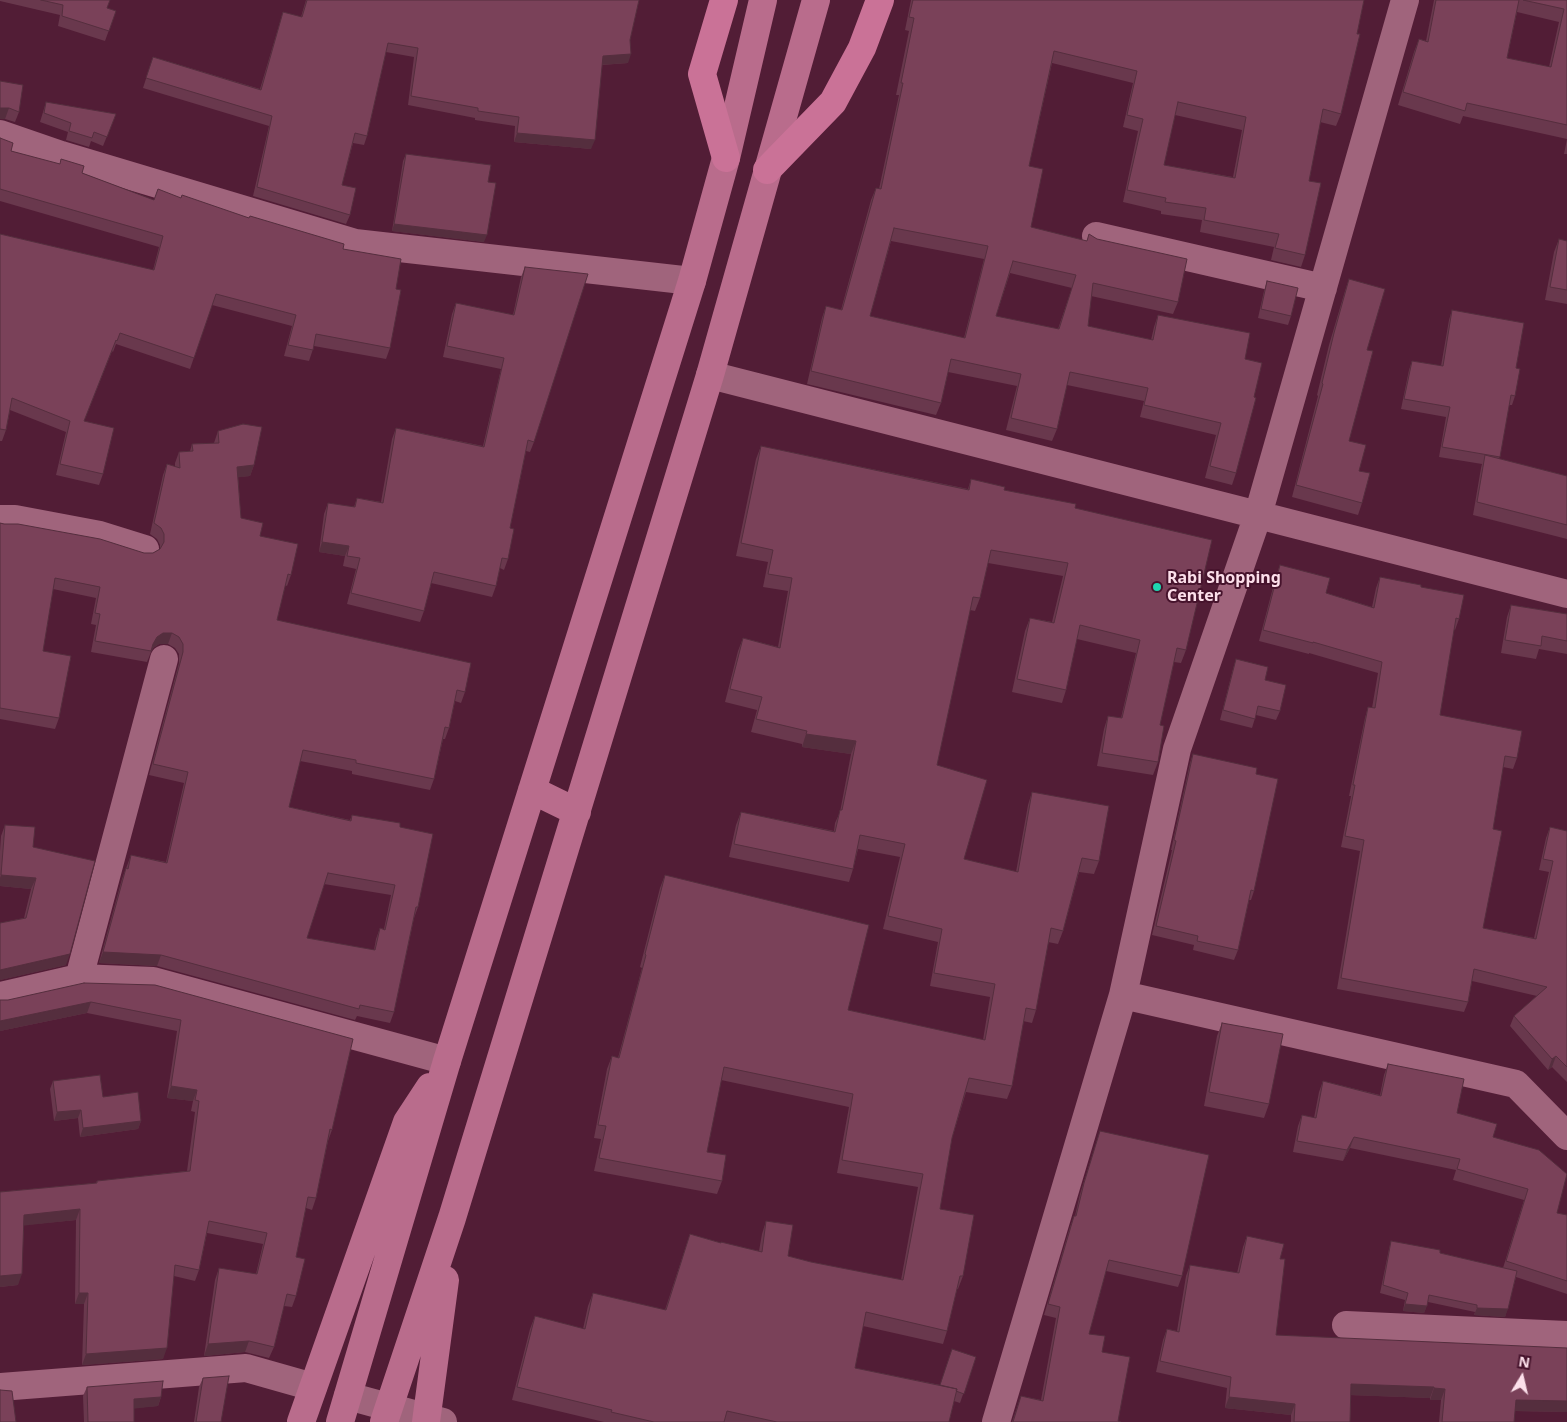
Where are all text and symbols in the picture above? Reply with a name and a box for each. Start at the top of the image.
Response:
place label: Rabi Shopping Center [1167,568,1281,606]
marker: Rabi Shopping Center [1151,581,1163,593]
text: N [1517,1351,1532,1372]
north arrow [1497,1352,1547,1402]

